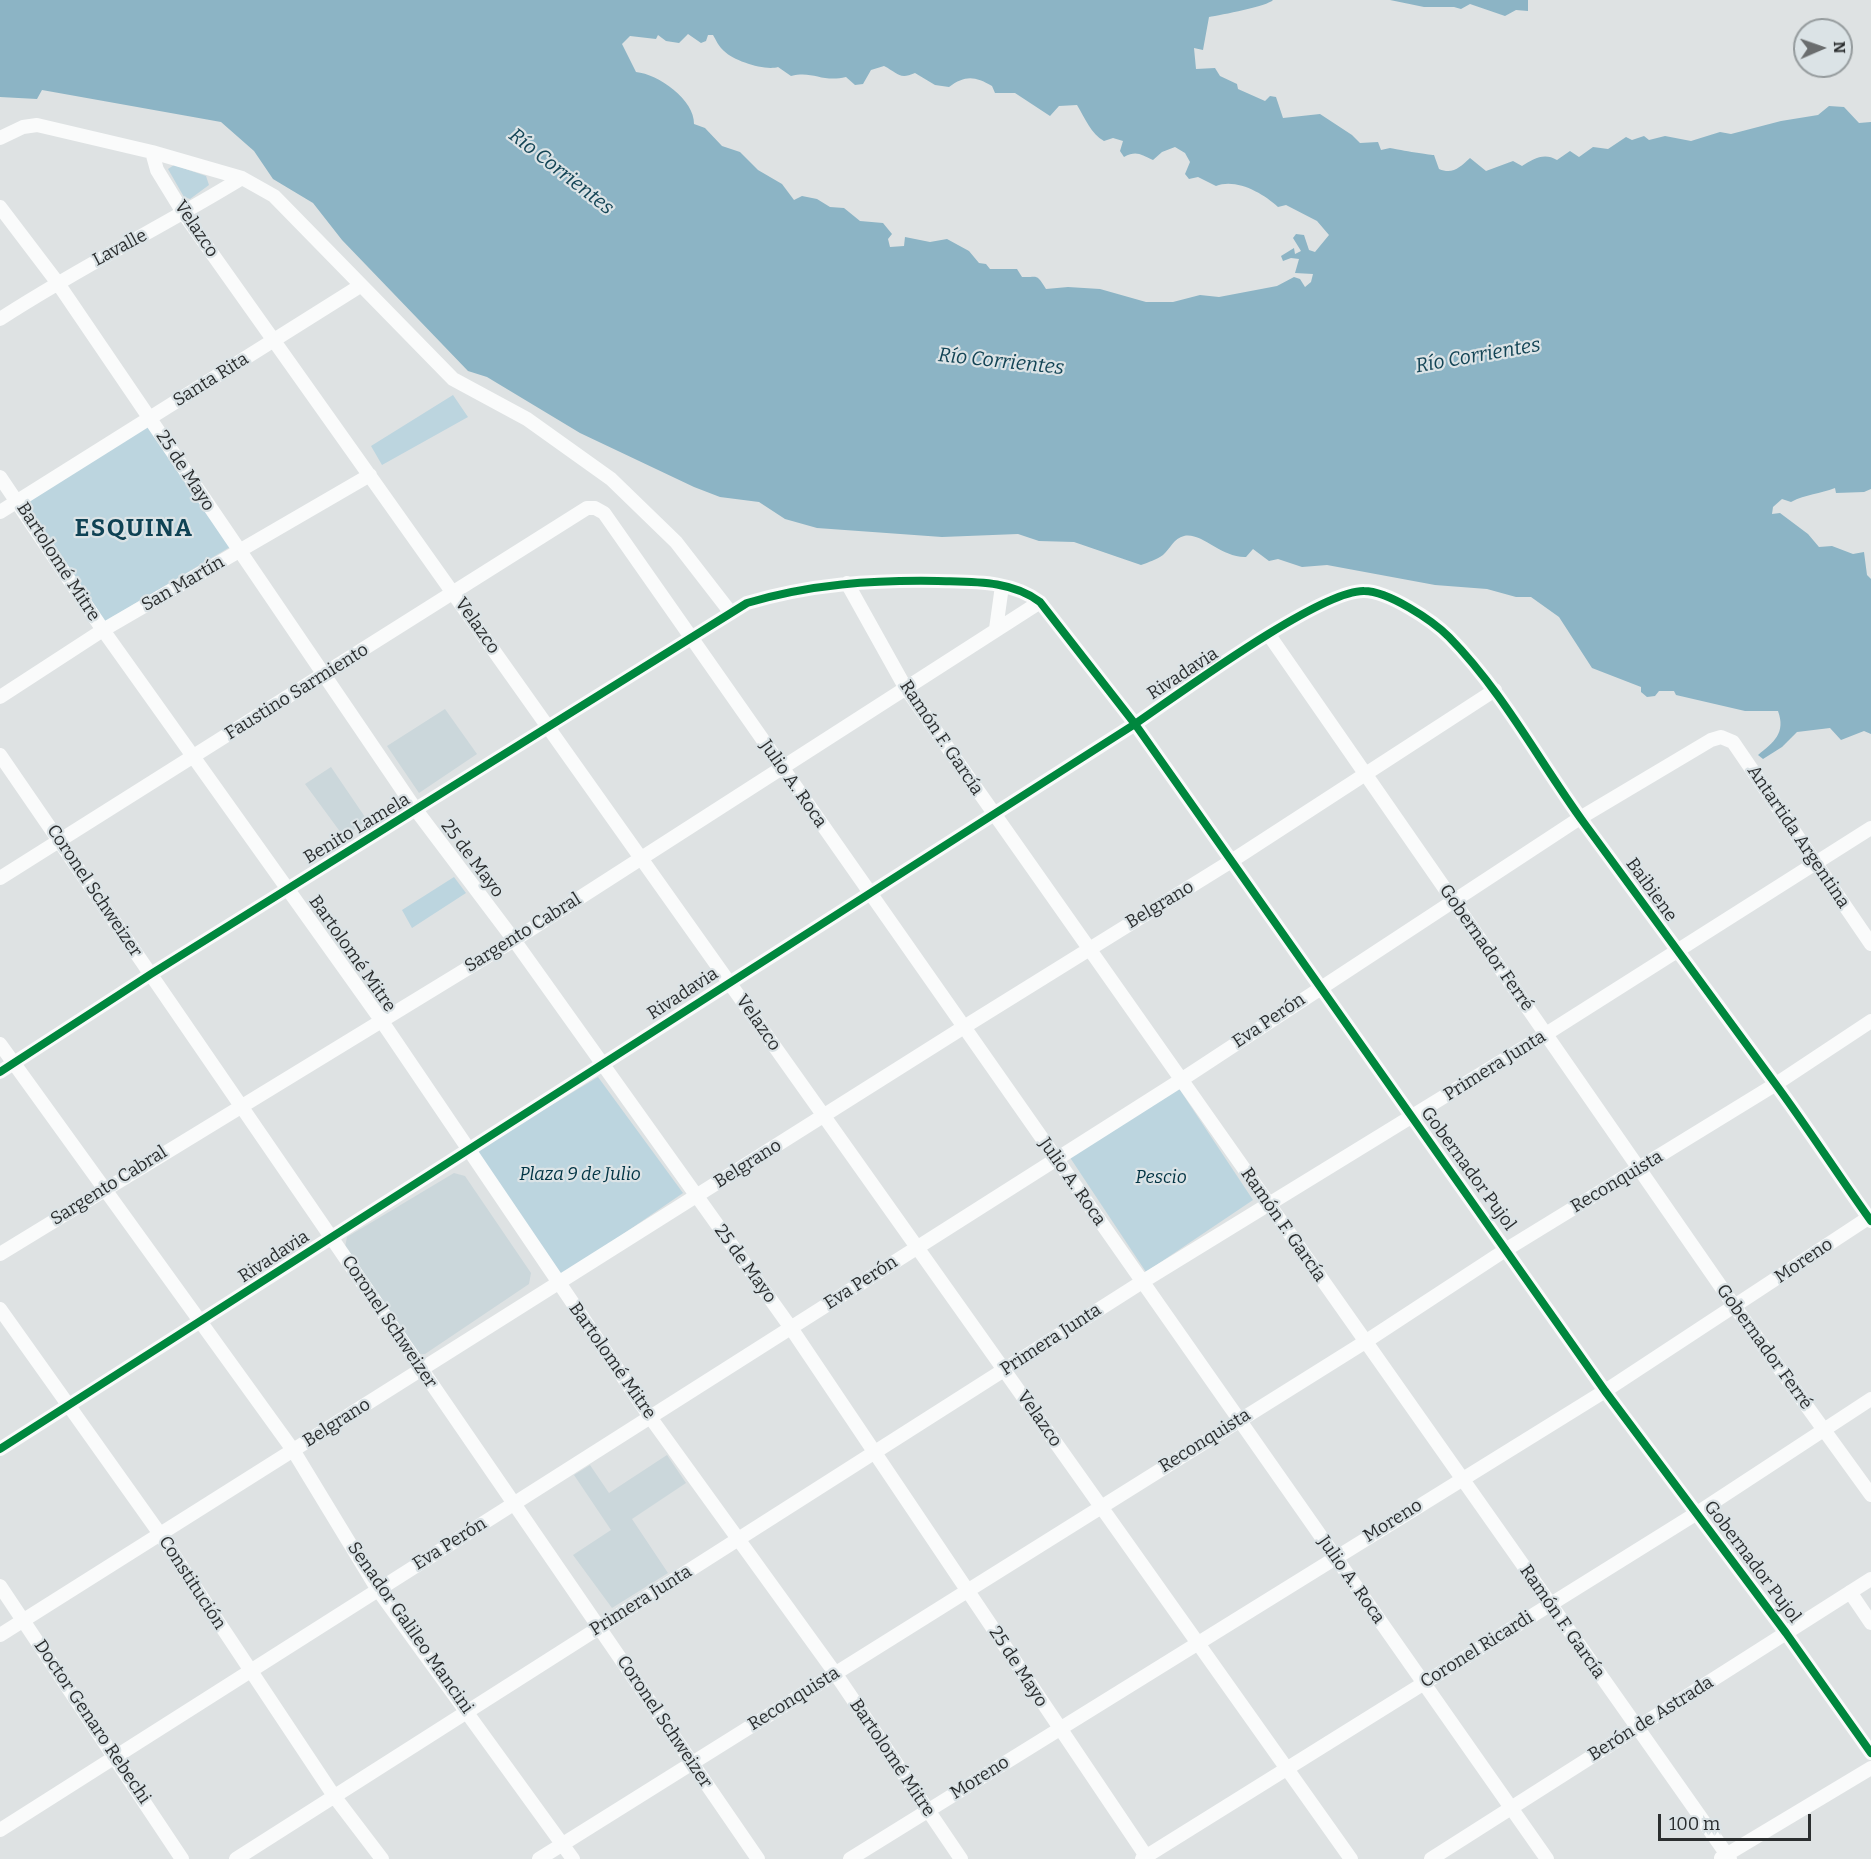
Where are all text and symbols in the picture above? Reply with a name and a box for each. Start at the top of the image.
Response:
north arrow [1793,18,1853,78]
text: N [1830,41,1849,54]
water label: Río Corrientes [504,124,618,220]
street label: Velazco [169,197,223,261]
street label: Lavalle [89,225,151,271]
water label: Río Corrientes [1414,333,1542,379]
water label: Río Corrientes [937,343,1065,381]
street label: Santa Rita [169,348,253,412]
street label: 25 de Mayo [151,427,219,515]
street label: Bartolomé Mitre [12,499,104,625]
district label: ESQUINA [75,515,193,543]
street label: San Martín [138,552,228,616]
street label: Velazco [450,594,504,658]
street label: Faustino Sarmiento [221,639,373,745]
street label: Rivadavia [1144,643,1222,705]
street label: Ramón F. García [895,676,987,800]
street label: Julio A. Roca [755,736,831,832]
street label: Antartida Argentina [1742,761,1854,913]
street label: Benito Lamela [300,789,414,869]
street label: 25 de Mayo [436,816,508,902]
street label: Coronel Schweizer [42,821,146,961]
street label: Baibiene [1621,854,1681,926]
street label: Belgrano [1122,876,1198,934]
street label: Gobernador Ferré [1434,881,1538,1015]
street label: Sargento Cabral [461,889,585,977]
street label: Bartolomé Mitre [304,892,400,1016]
street label: Rivadavia [644,963,722,1025]
street label: Eva Perón [1229,989,1309,1053]
street label: Velazco [731,991,785,1055]
street label: Primera Junta [1440,1026,1550,1106]
street label: Gobernador Pujol [1416,1103,1520,1235]
street label: Julio A. Roca [1034,1134,1110,1230]
street label: Belgrano [710,1135,786,1193]
street label: Sargento Cabral [47,1142,171,1230]
street label: Reconquista [1567,1146,1667,1218]
park label: Plaza 9 de Julio [519,1164,641,1186]
street label: Ramón F. García [1236,1164,1330,1286]
park label: Pescio [1135,1167,1187,1189]
street label: 25 de Mayo [709,1221,781,1307]
street label: Rivadavia [235,1226,313,1288]
street label: Moreno [1771,1234,1837,1288]
street label: Eva Perón [820,1251,902,1315]
street label: Coronel Schweizer [337,1252,441,1392]
street label: Gobernador Ferré [1711,1280,1817,1414]
street label: Bartolomé Mitre [564,1299,660,1423]
street label: Primera Junta [997,1299,1105,1381]
street label: Velazco [1012,1387,1066,1451]
street label: Belgrano [299,1394,375,1452]
street label: Reconquista [1155,1404,1255,1478]
street label: Moreno [1360,1495,1426,1547]
street label: Gobernador Pujol [1699,1497,1805,1627]
street label: Eva Perón [409,1513,491,1575]
street label: Constitución [154,1532,230,1634]
street label: Julio A. Roca [1313,1532,1389,1628]
street label: Senador Galileo Mancini [342,1538,478,1718]
street label: Primera Junta [586,1561,696,1641]
street label: Ramón F. García [1515,1561,1609,1683]
street label: Coronel Ricardi [1417,1607,1537,1693]
street label: 25 de Mayo [984,1623,1052,1711]
street label: Doctor Genaro Rebechi [29,1636,155,1808]
street label: Coronel Schweizer [612,1652,716,1792]
street label: Reconquista [744,1662,844,1736]
street label: Berón de Astrada [1584,1672,1718,1766]
street label: Bartolomé Mitre [845,1695,939,1821]
street label: Moreno [947,1752,1013,1804]
scale bar [1661,1802,1814,1840]
text: 100 m [1669,1813,1720,1835]

